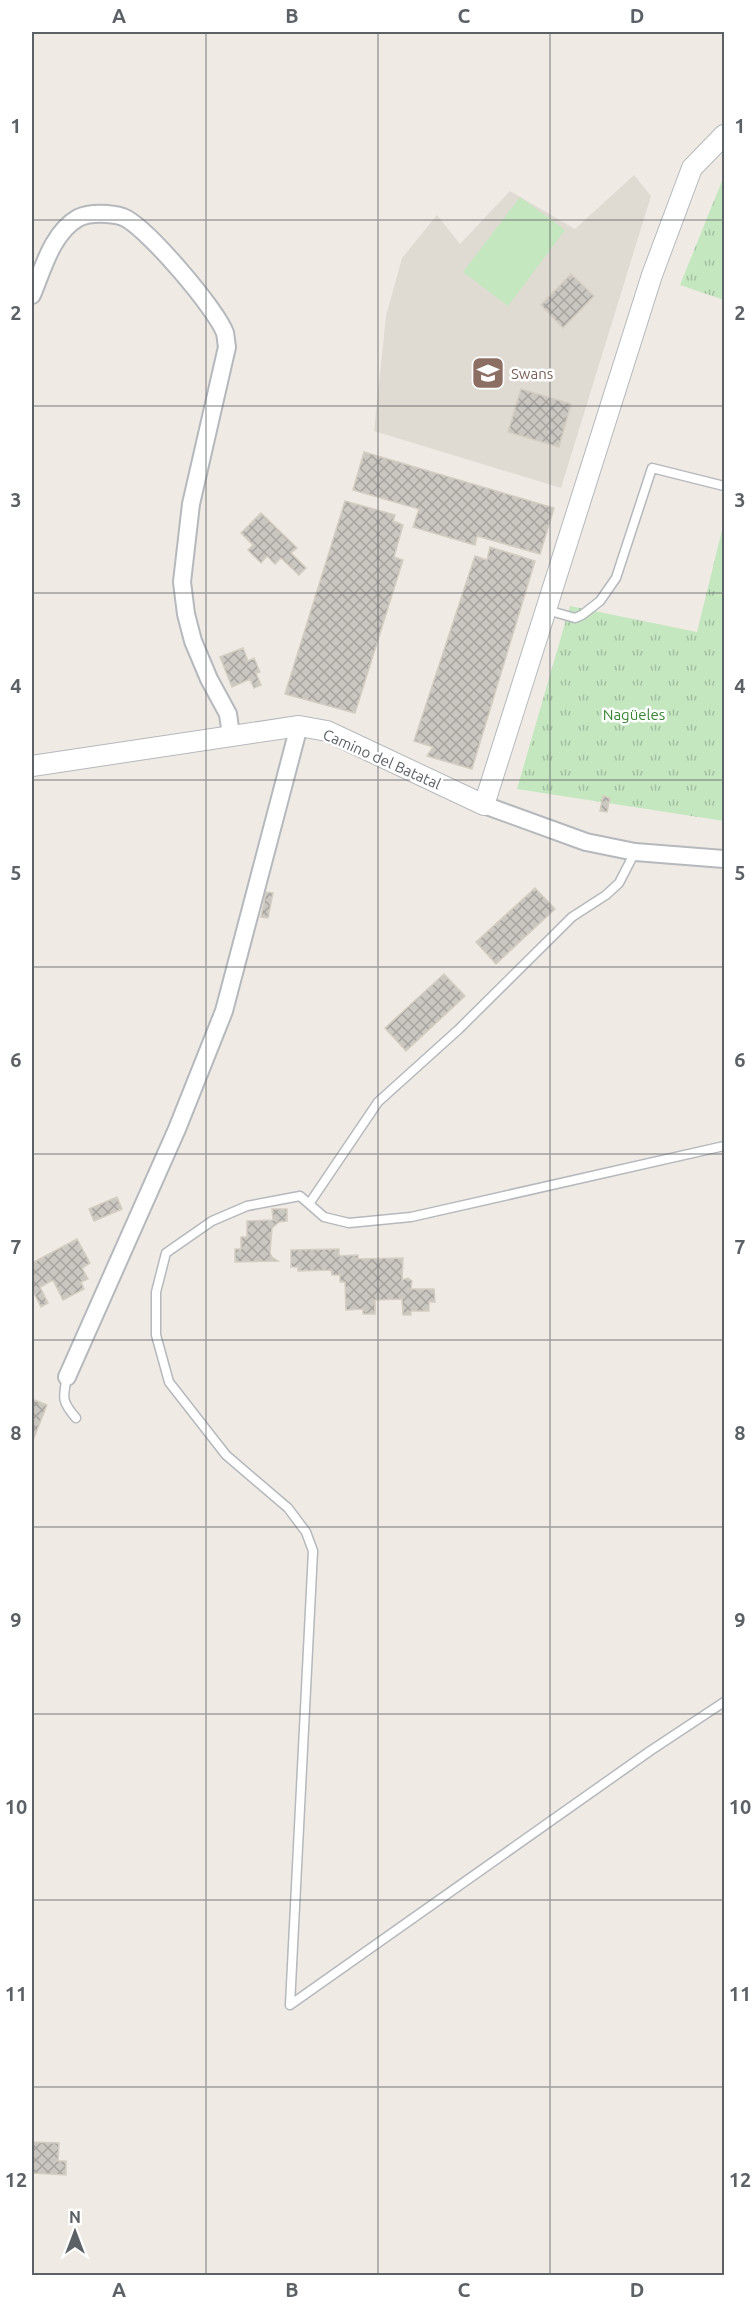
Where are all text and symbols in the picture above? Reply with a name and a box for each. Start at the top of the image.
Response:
text: A [112,4,126,27]
text: B [285,4,299,27]
text: C [458,4,471,27]
text: D [630,4,644,27]
text: 1 [10,114,22,137]
text: 1 [734,114,746,137]
text: 2 [10,301,22,324]
text: 2 [734,301,746,324]
school or university icon: Swans [470,355,506,391]
place label: Swans [511,365,553,382]
text: 3 [10,488,22,511]
text: 3 [734,488,746,511]
text: 4 [10,674,22,697]
text: 4 [734,674,746,697]
park label: Nagüeles [603,706,665,723]
street label: Camino del Batatal [321,725,444,793]
text: 5 [10,861,22,884]
text: 5 [734,861,746,884]
text: 6 [10,1048,22,1071]
text: 6 [734,1048,746,1071]
text: 7 [10,1235,22,1258]
text: 7 [734,1235,746,1258]
text: 8 [10,1421,22,1444]
text: 8 [734,1421,746,1444]
text: 9 [10,1608,22,1631]
text: 9 [734,1608,746,1631]
text: 10 [5,1795,27,1818]
text: 10 [729,1795,751,1818]
text: 11 [5,1982,27,2005]
text: 11 [729,1982,751,2005]
text: 12 [5,2168,27,2191]
text: 12 [729,2168,751,2191]
north arrow [45,2202,105,2262]
text: N [69,2208,81,2226]
text: A [112,2278,126,2301]
text: B [285,2278,299,2301]
text: C [458,2278,471,2301]
text: D [630,2278,644,2301]

